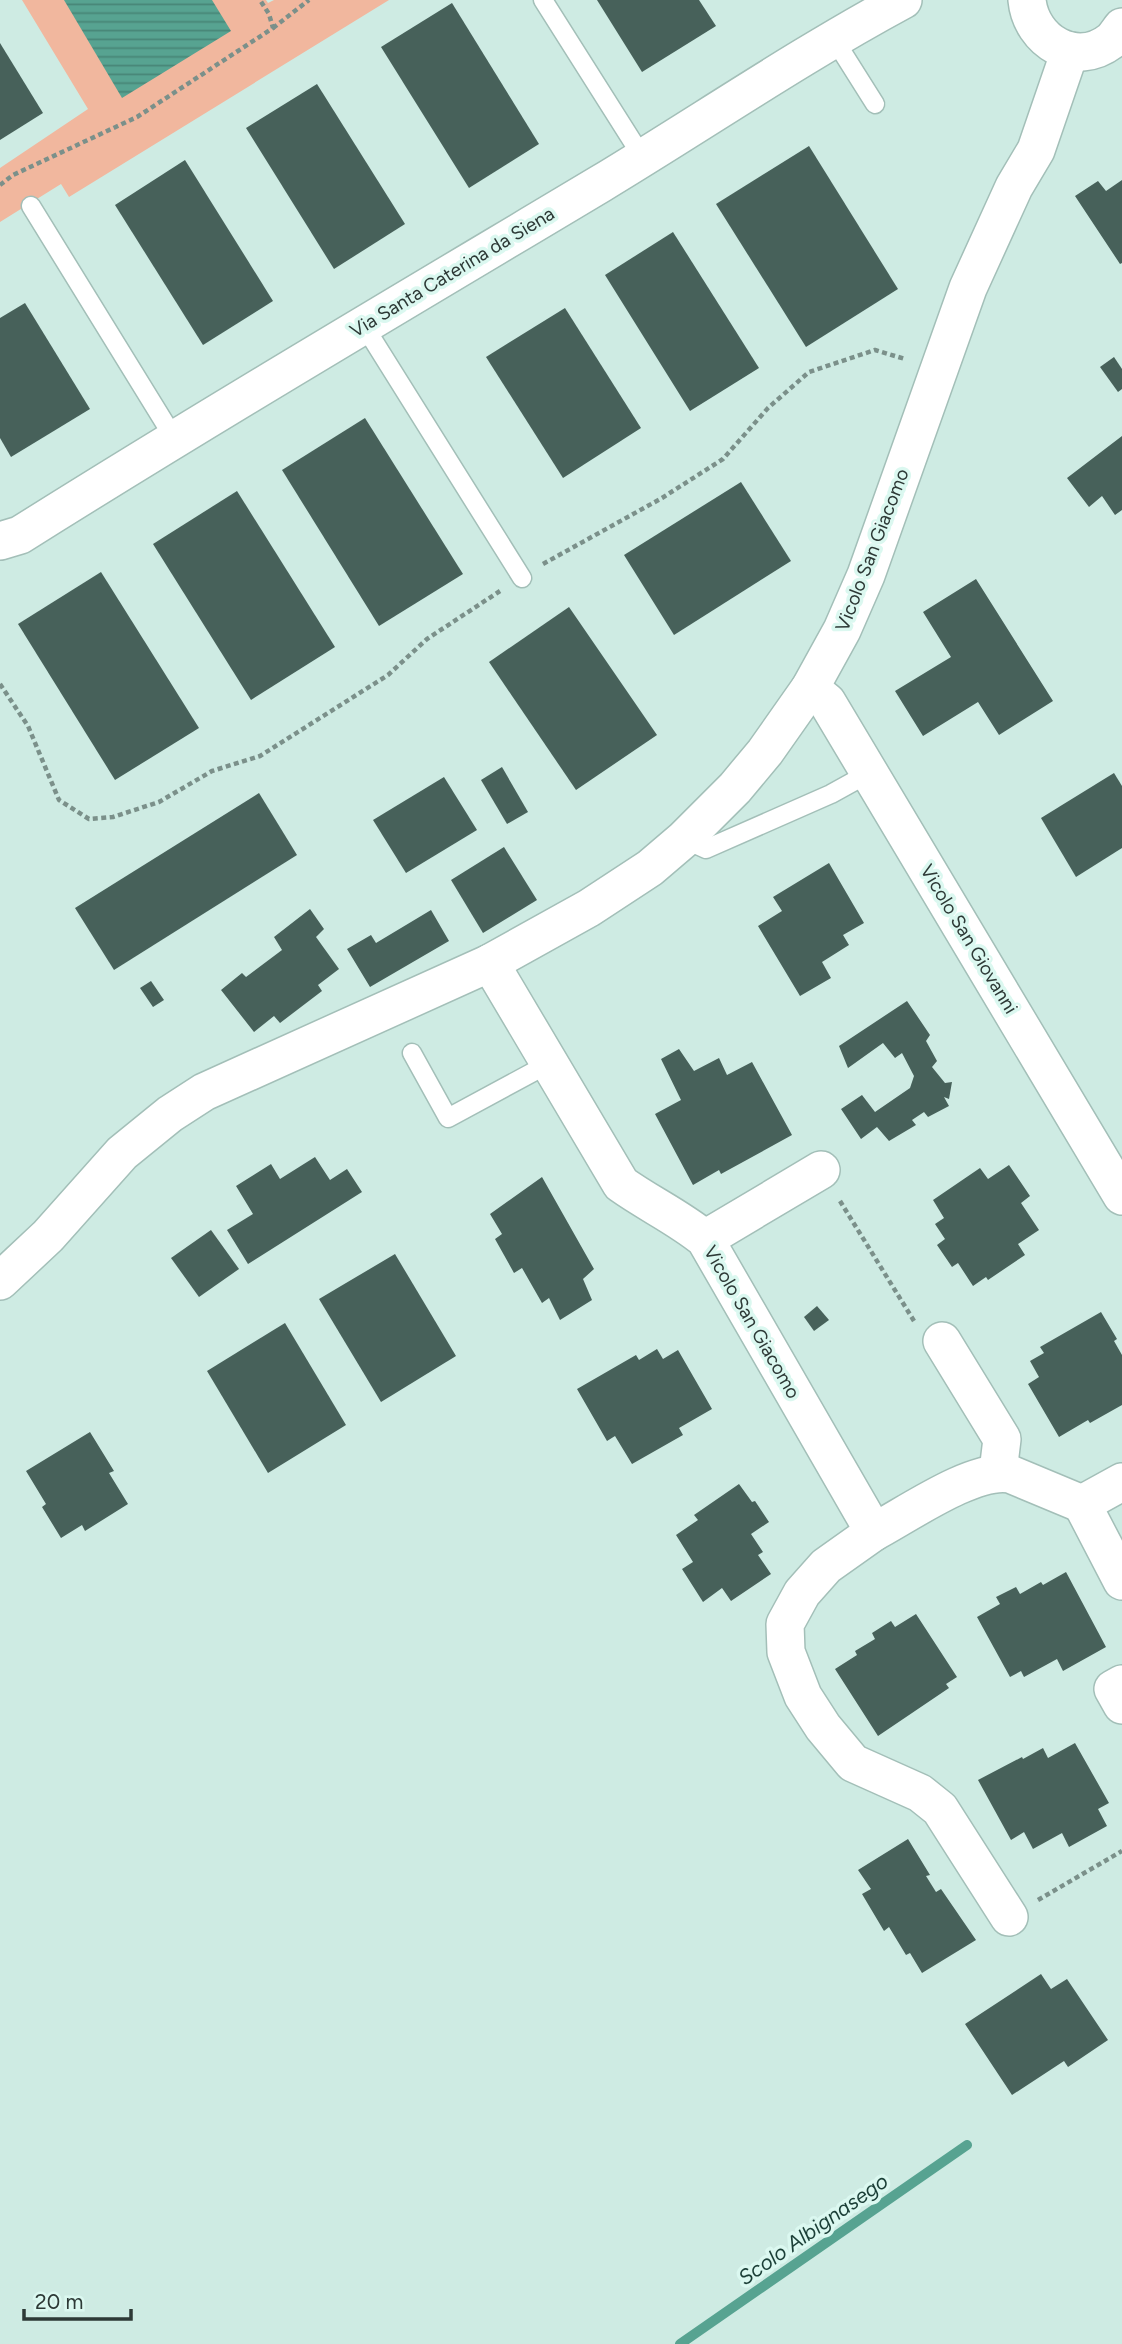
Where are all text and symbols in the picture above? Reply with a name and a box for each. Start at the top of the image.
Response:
street label: Via Santa Caterina da Siena [346,202,558,342]
street label: Vicolo San Giacomo [830,465,914,635]
street label: Vicolo San Giovanni [915,860,1023,1018]
street label: Vicolo San Giacomo [699,1242,805,1402]
water label: Scolo Albignasego [733,2168,893,2290]
scale bar [24,2278,131,2322]
text: 20 m [35,2289,83,2314]

